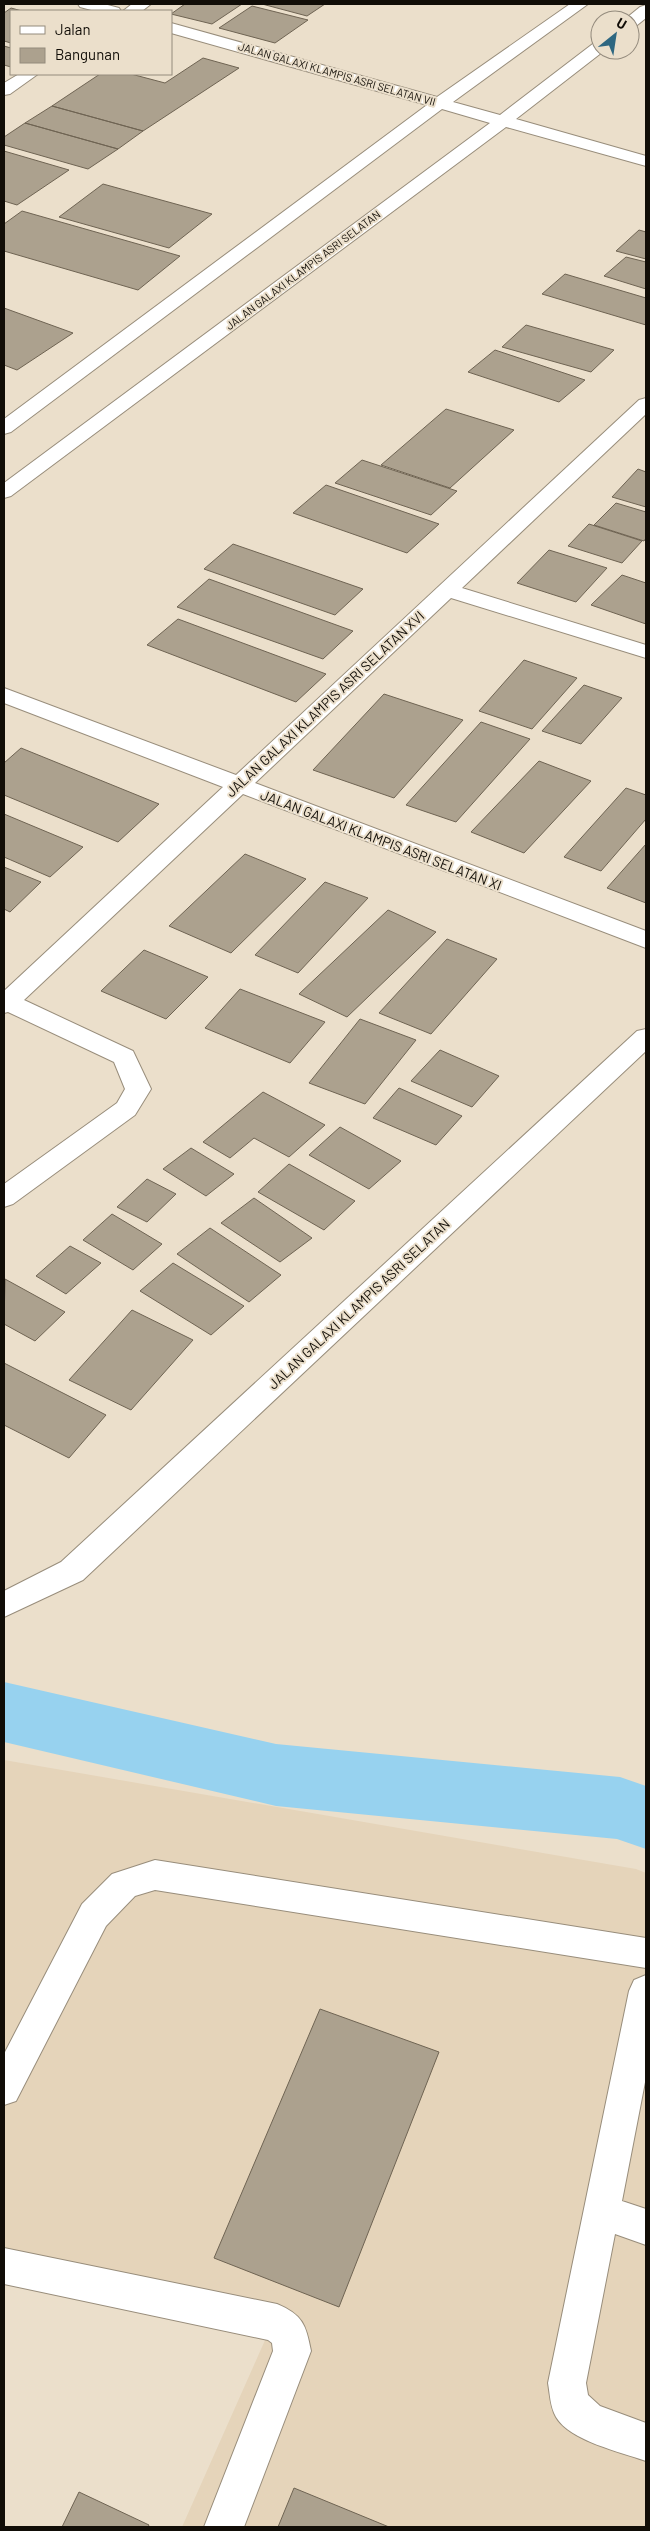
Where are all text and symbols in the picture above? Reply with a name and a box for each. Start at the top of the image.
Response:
legend [10,10,172,75]
north arrow [590,10,640,60]
text: U [614,14,630,33]
text: Jalan [55,20,91,38]
street label: JALAN GALAXI KLAMPIS ASRI SELATAN VII [237,39,437,108]
text: Bangunan [55,45,120,63]
street label: JALAN GALAXI KLAMPIS ASRI SELATAN [223,207,383,332]
street label: JALAN GALAXI KLAMPIS ASRI SELATAN XVI [222,607,427,800]
street label: JALAN GALAXI KLAMPIS ASRI SELATAN XI [258,786,504,893]
street label: JALAN GALAXI KLAMPIS ASRI SELATAN [264,1215,453,1392]

